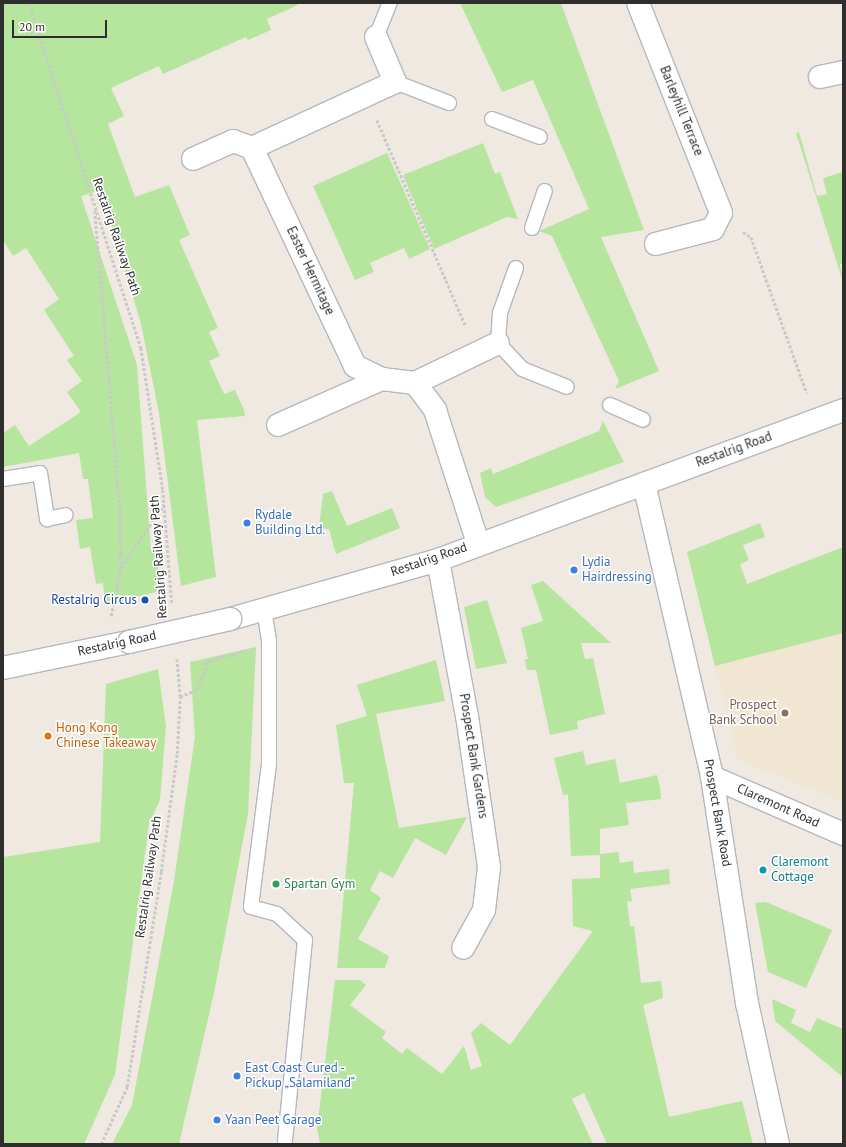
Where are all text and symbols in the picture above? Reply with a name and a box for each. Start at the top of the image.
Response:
scale bar [14,12,109,38]
text: 20 m [19,19,45,34]
street label: Barleyhill Terrace [656,64,706,158]
street label: Restalrig Railway Path [88,176,144,298]
street label: Easter Hermitage [283,224,337,318]
street label: Restalrig Road [694,429,774,471]
street label: Restalrig Railway Path [147,495,171,619]
place label: Rydale Building Ltd. [255,508,325,539]
marker: Rydale Building Ltd. [242,518,252,528]
street label: Restalrig Road [389,540,469,580]
place label: Lydia Hairdressing [582,555,652,586]
marker: Lydia Hairdressing [569,565,579,575]
place label: Restalrig Circus [51,592,137,608]
marker: Restalrig Circus [140,595,150,605]
street label: Restalrig Road [76,628,158,660]
street label: Prospect Bank Gardens [455,692,491,820]
place label: Prospect Bank School [709,698,777,729]
marker: Prospect Bank School [780,708,790,718]
place label: Hong Kong Chinese Takeaway [56,721,157,752]
marker: Hong Kong Chinese Takeaway [43,731,53,741]
street label: Prospect Bank Road [700,758,734,868]
street label: Claremont Road [734,781,822,831]
street label: Restalrig Railway Path [133,815,165,939]
place label: Claremont Cottage [771,855,829,886]
marker: Claremont Cottage [758,865,768,875]
place label: Spartan Gym [284,876,355,892]
marker: Spartan Gym [271,879,281,889]
place label: East Coast Cured - Pickup „Salamiland“ [245,1061,356,1092]
marker: East Coast Cured - Pickup „Salamiland“ [232,1071,242,1081]
place label: Yaan Peet Garage [225,1112,321,1128]
marker: Yaan Peet Garage [212,1115,222,1125]

